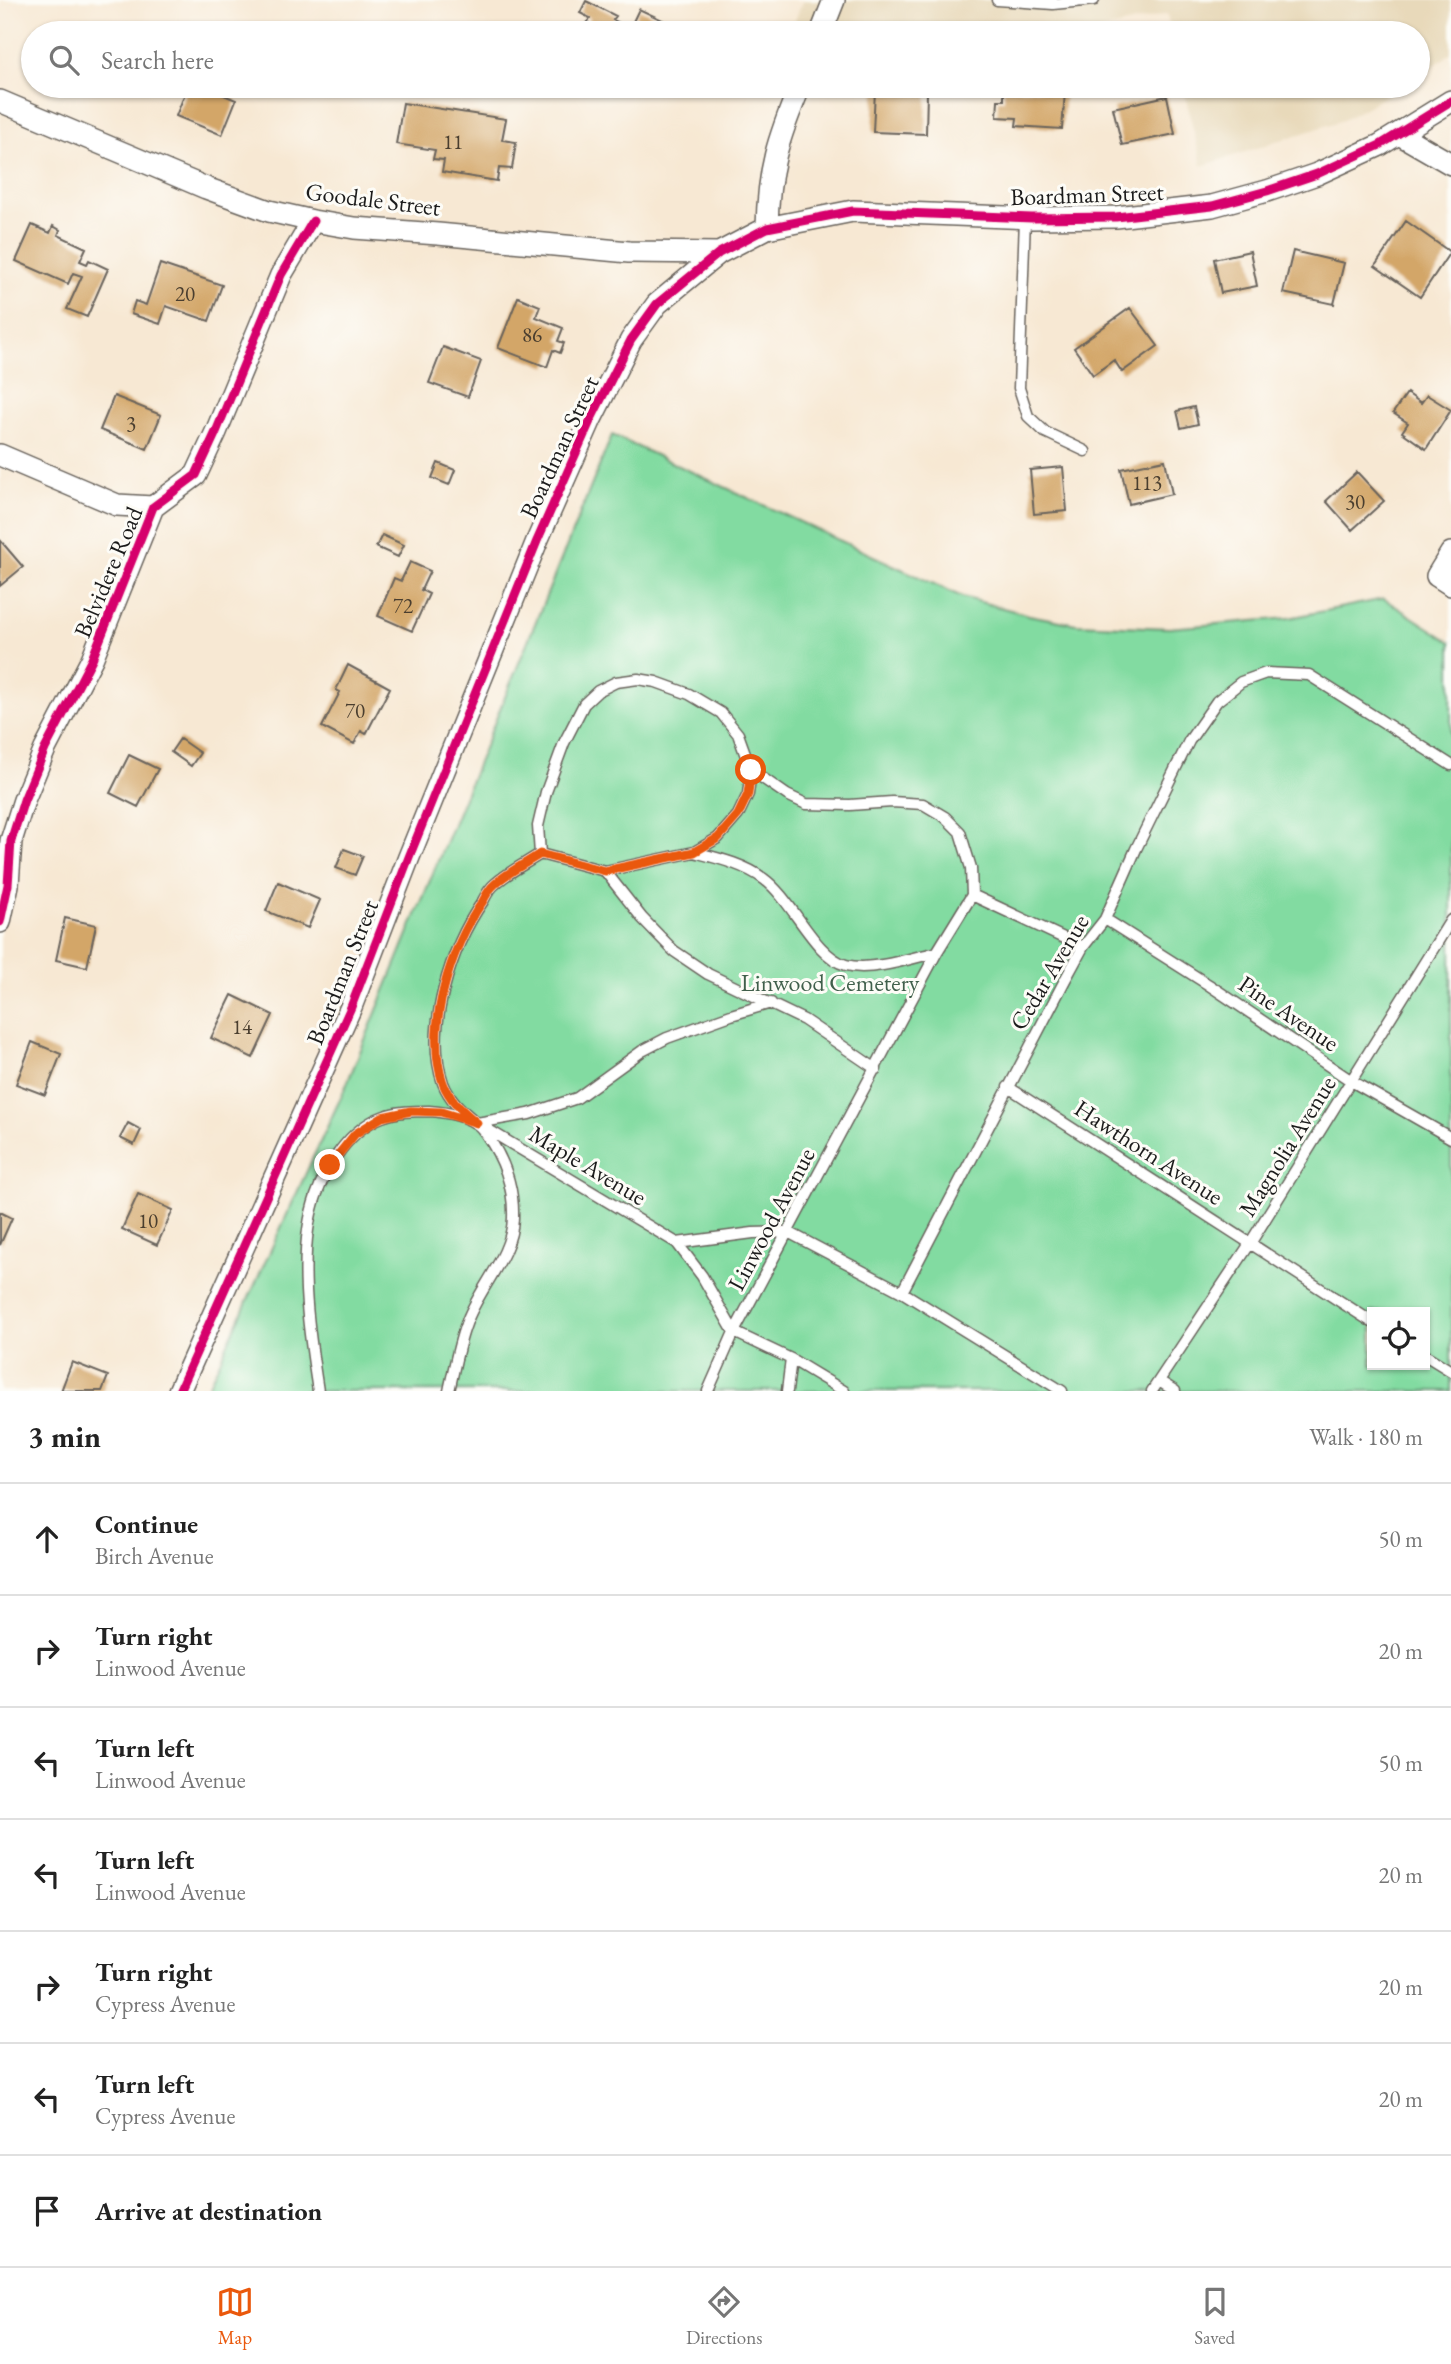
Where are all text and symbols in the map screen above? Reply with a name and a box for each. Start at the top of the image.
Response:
search box [21,21,1430,98]
icon: search [45,41,83,79]
text: Search here [101,43,214,77]
house number: 11 [443,128,463,155]
street label: Goodale Street [304,175,443,223]
street label: Boardman Street [1010,176,1165,212]
house number: 20 [175,280,195,307]
house number: 86 [522,321,542,348]
street label: Boardman Street [512,370,606,523]
house number: 3 [126,410,136,437]
house number: 113 [1132,469,1162,496]
house number: 30 [1345,488,1365,515]
street label: Belvidere Road [66,501,150,642]
house number: 72 [393,592,413,619]
house number: 70 [345,697,365,724]
route start [735,754,766,785]
street label: Boardman Street [299,895,385,1049]
street label: Cedar Avenue [1002,908,1096,1036]
park label: Linwood Cemetery [741,967,920,998]
street label: Pine Avenue [1233,968,1345,1058]
house number: 14 [232,1013,253,1040]
street label: Magnolia Avenue [1231,1070,1343,1222]
street label: Hawthorn Avenue [1069,1092,1229,1212]
street label: Maple Avenue [524,1118,652,1212]
street label: Linwood Avenue [720,1142,822,1296]
route end [314,1149,345,1180]
house number: 10 [138,1207,158,1234]
map controls [1367,1307,1430,1370]
button: locate [1367,1307,1430,1370]
text: 3 min [28,1417,101,1456]
text: Walk · 180 m [1309,1422,1423,1452]
text: Continue [95,1507,198,1541]
icon: ahead [28,1520,66,1558]
text: 50 m [1378,1524,1423,1554]
text: Birch Avenue [95,1541,214,1571]
text: Turn right [95,1619,213,1653]
icon: right [28,1632,66,1670]
text: 20 m [1378,1636,1423,1666]
text: Linwood Avenue [95,1653,246,1683]
text: Turn left [95,1731,194,1765]
icon: left [28,1744,66,1782]
text: 50 m [1378,1748,1423,1778]
text: Linwood Avenue [95,1765,246,1795]
text: Turn left [95,1843,194,1877]
icon: left [28,1856,66,1894]
text: 20 m [1378,1860,1423,1890]
text: Linwood Avenue [95,1877,246,1907]
text: Turn right [95,1955,213,1989]
icon: right [28,1968,66,2006]
text: 20 m [1378,1972,1423,2002]
text: Cypress Avenue [95,1989,235,2019]
text: Turn left [95,2067,194,2101]
icon: left [28,2080,66,2118]
text: 20 m [1378,2084,1423,2114]
text: Cypress Avenue [95,2101,235,2131]
icon: arrive [28,2192,66,2230]
text: Arrive at destination [95,2194,322,2228]
tab: Map [216,2283,254,2350]
tab: Directions [686,2283,762,2350]
tab: Saved [1194,2283,1235,2350]

